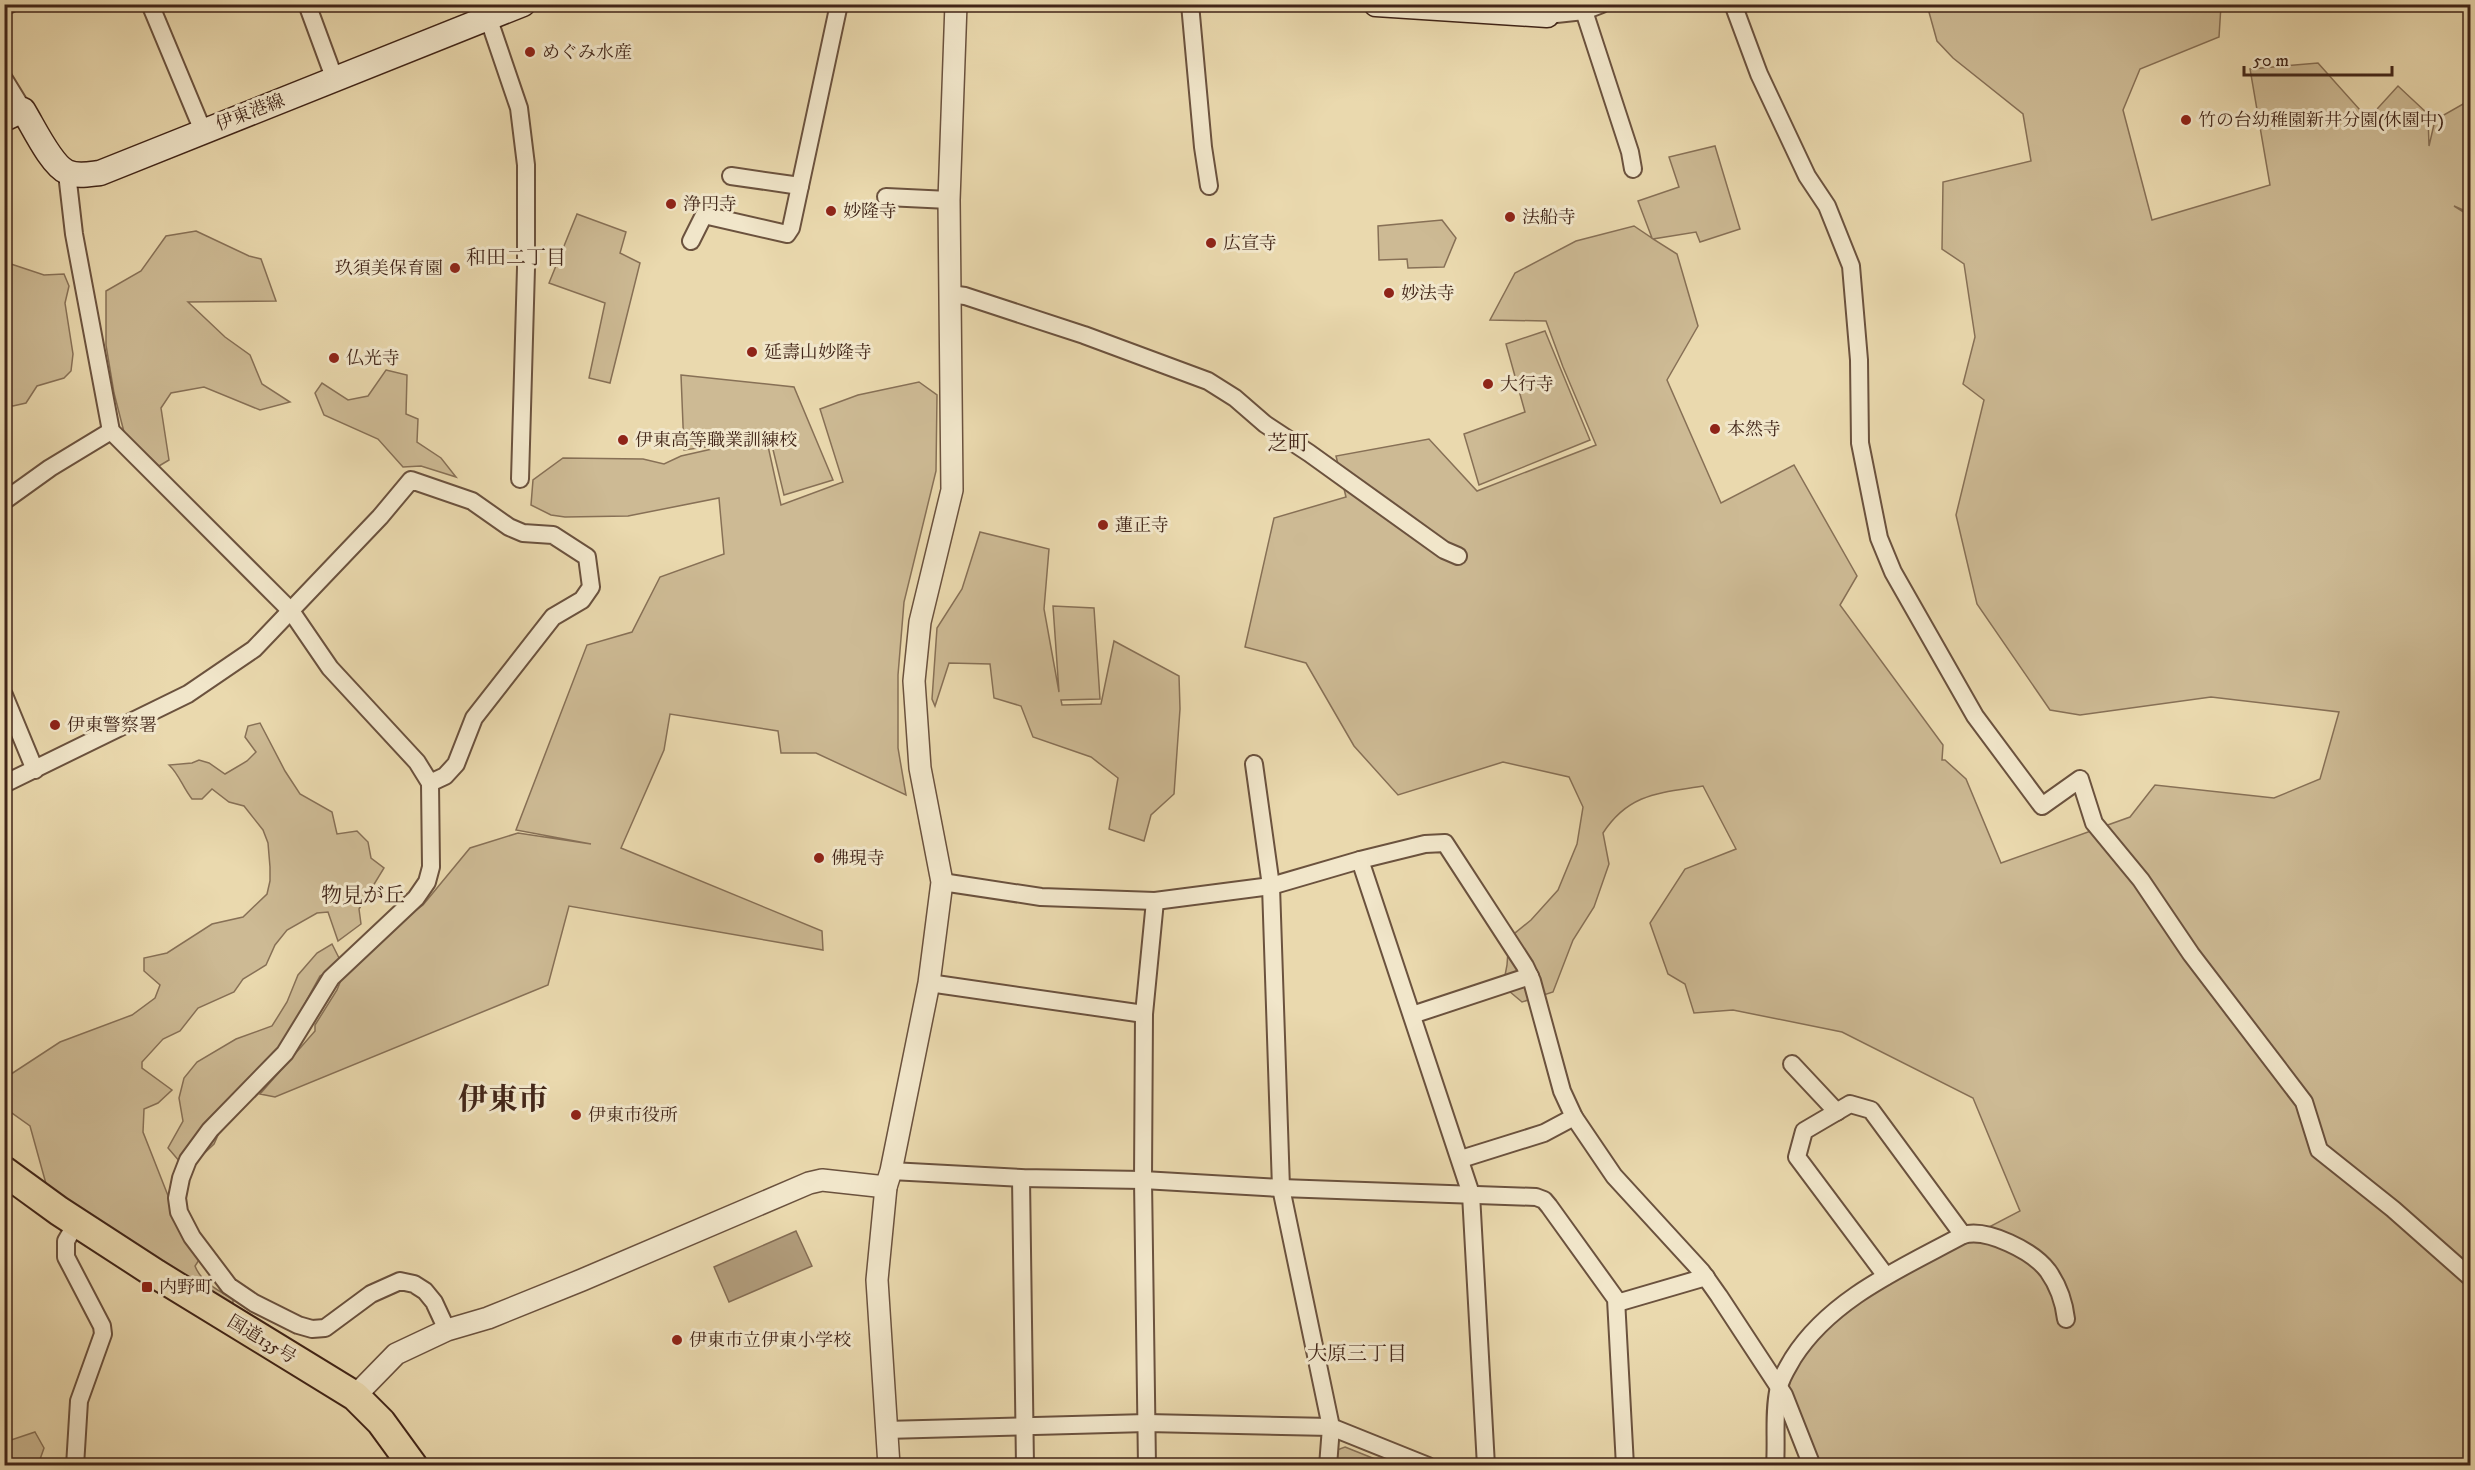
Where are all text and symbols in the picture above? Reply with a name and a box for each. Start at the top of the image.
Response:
scale bar [2244,39,2392,77]
place label: めぐみ水産 [542,42,632,64]
marker: めぐみ水産 [523,45,537,59]
text: 50 m [2253,50,2289,72]
street label: 伊東港線 [213,90,288,136]
place label: 竹の台幼稚園新井分園(休園中) [2198,110,2444,132]
marker: 竹の台幼稚園新井分園(休園中) [2179,113,2193,127]
place label: 浄円寺 [683,194,737,216]
marker: 浄円寺 [664,197,678,211]
place label: 妙隆寺 [843,201,897,223]
marker: 妙隆寺 [824,204,838,218]
place label: 法船寺 [1522,207,1576,229]
marker: 法船寺 [1503,210,1517,224]
place label: 広宣寺 [1223,233,1277,255]
marker: 広宣寺 [1204,236,1218,250]
district label: 和田二丁目 [466,246,566,271]
place label: 玖須美保育園 [335,258,443,280]
marker: 玖須美保育園 [448,261,462,275]
place label: 妙法寺 [1401,283,1455,305]
marker: 妙法寺 [1382,286,1396,300]
place label: 延壽山妙隆寺 [764,342,872,364]
marker: 延壽山妙隆寺 [745,345,759,359]
place label: 仏光寺 [346,348,400,370]
marker: 仏光寺 [327,351,341,365]
place label: 大行寺 [1500,374,1554,396]
marker: 大行寺 [1481,377,1495,391]
place label: 本然寺 [1727,419,1781,441]
marker: 本然寺 [1708,422,1722,436]
place label: 伊東高等職業訓練校 [635,430,797,452]
district label: 芝町 [1267,431,1309,457]
marker: 伊東高等職業訓練校 [616,433,630,447]
place label: 蓮正寺 [1115,515,1169,537]
marker: 蓮正寺 [1096,518,1110,532]
place label: 伊東警察署 [67,715,157,737]
marker: 伊東警察署 [48,718,62,732]
place label: 佛現寺 [831,848,885,870]
marker: 佛現寺 [812,851,826,865]
district label: 物見が丘 [321,883,405,909]
district label: 伊東市 [458,1082,548,1119]
place label: 伊東市役所 [588,1105,678,1127]
marker: 伊東市役所 [569,1108,583,1122]
place label: 内野町 [159,1277,213,1299]
marker: 内野町 [140,1280,154,1294]
street label: 国道135号 [223,1311,300,1369]
place label: 伊東市立伊東小学校 [689,1330,851,1352]
marker: 伊東市立伊東小学校 [670,1333,684,1347]
district label: 大原三丁目 [1307,1342,1407,1367]

